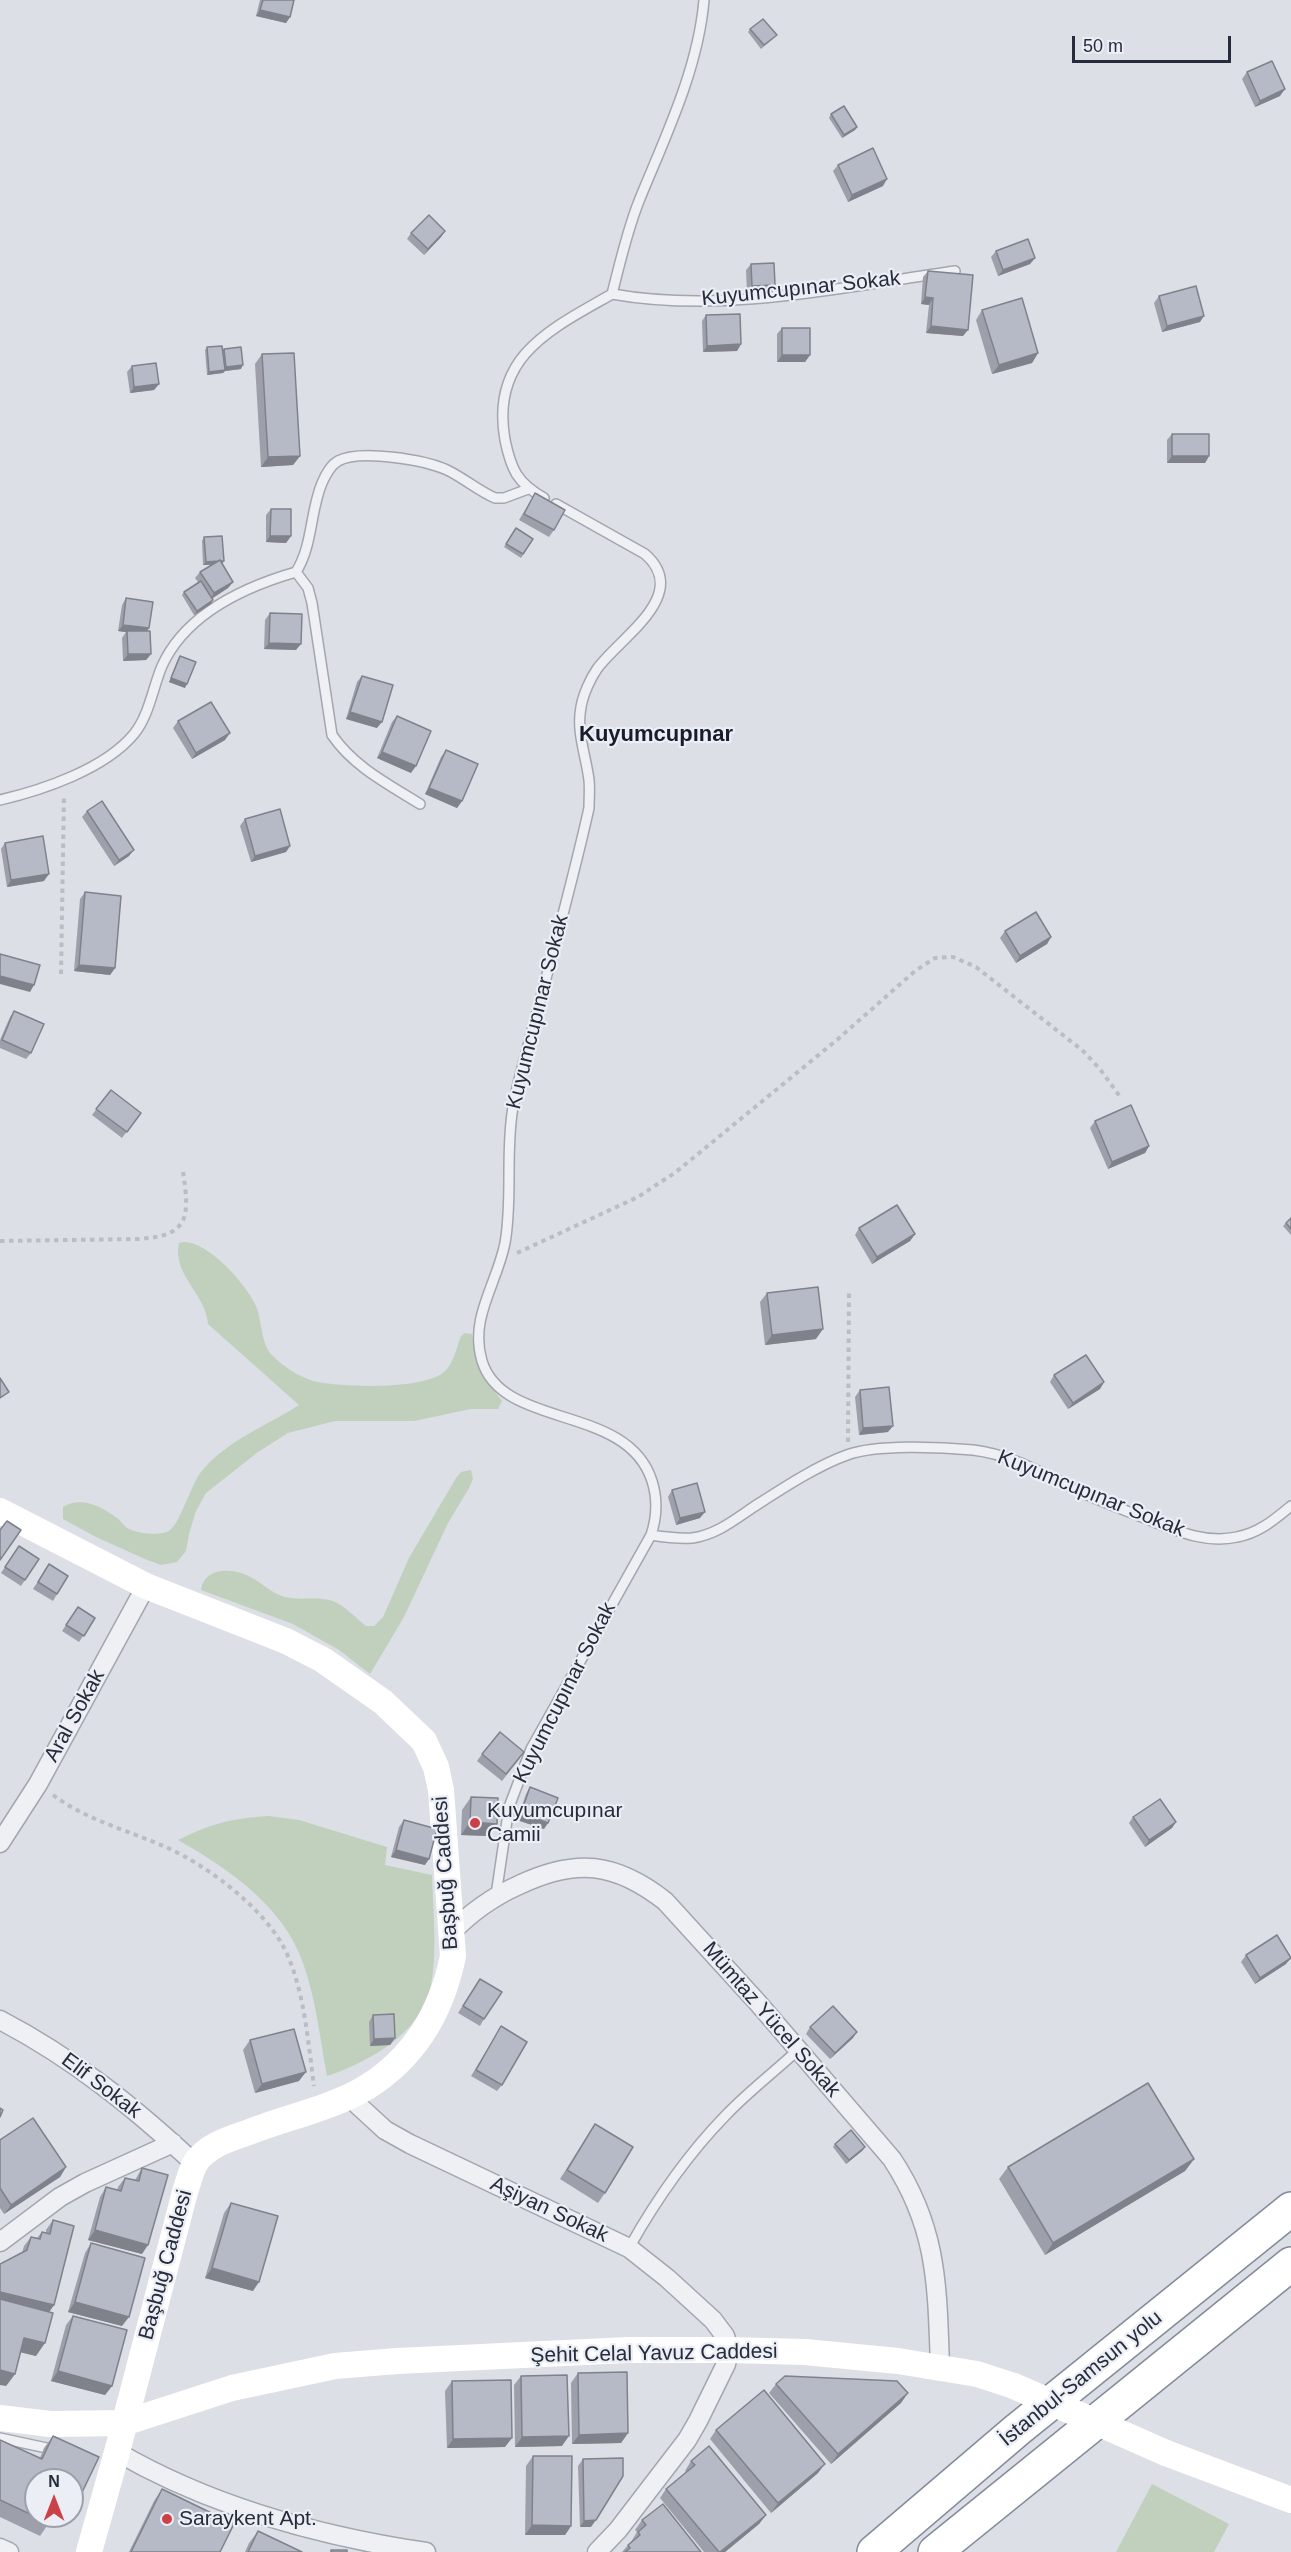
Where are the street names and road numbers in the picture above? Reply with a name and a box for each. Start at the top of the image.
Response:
street label: Kuyumcupınar Sokak [700,266,902,312]
street label: Kuyumcupınar Sokak [502,912,574,1112]
street label: Kuyumcupınar Sokak [994,1445,1188,1543]
street label: Kuyumcupınar Sokak [508,1598,622,1788]
street label: Aral Sokak [39,1665,111,1767]
street label: Başbuğ Caddesi [428,1795,464,1951]
street label: Mümtaz Yücel Sokak [697,1937,845,2103]
street label: Elif Sokak [56,2048,146,2124]
street label: Aşiyan Sokak [486,2172,612,2248]
street label: Başbuğ Caddesi [134,2187,198,2343]
street label: İstanbul-Samsun yolu [995,2306,1167,2452]
street label: Şehit Celal Yavuz Caddesi [530,2339,778,2369]

